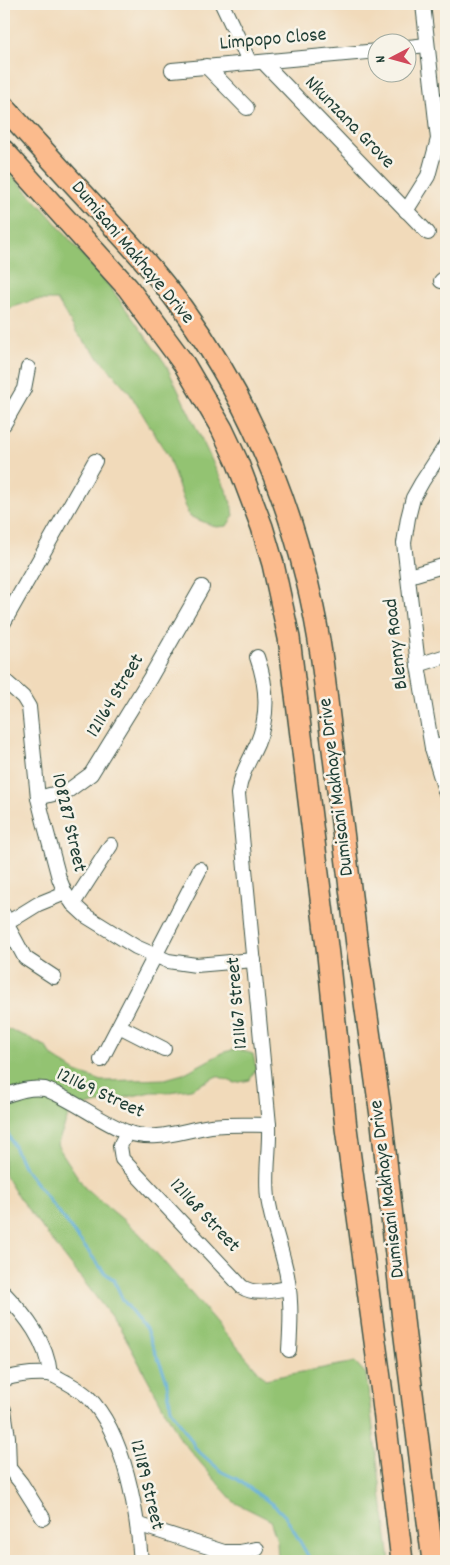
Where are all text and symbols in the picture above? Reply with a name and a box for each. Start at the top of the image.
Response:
street label: Limpopo Close [218,21,328,59]
north arrow [368,32,418,82]
text: N [371,55,391,64]
street label: Nkunzana Grove [297,70,401,176]
street label: Dumisani Makhaye Drive [64,175,201,331]
street label: Blenny Road [378,597,416,691]
street label: 121164 Street [80,649,152,743]
street label: Dumisani Makhaye Drive [312,696,362,878]
street label: 108287 Street [43,771,93,875]
street label: 121167 Street [220,956,256,1050]
street label: 121169 Street [51,1061,149,1127]
street label: Dumisani Makhaye Drive [363,1098,413,1280]
street label: 121168 Street [162,1172,246,1260]
street label: 121189 Street [121,1437,171,1533]

